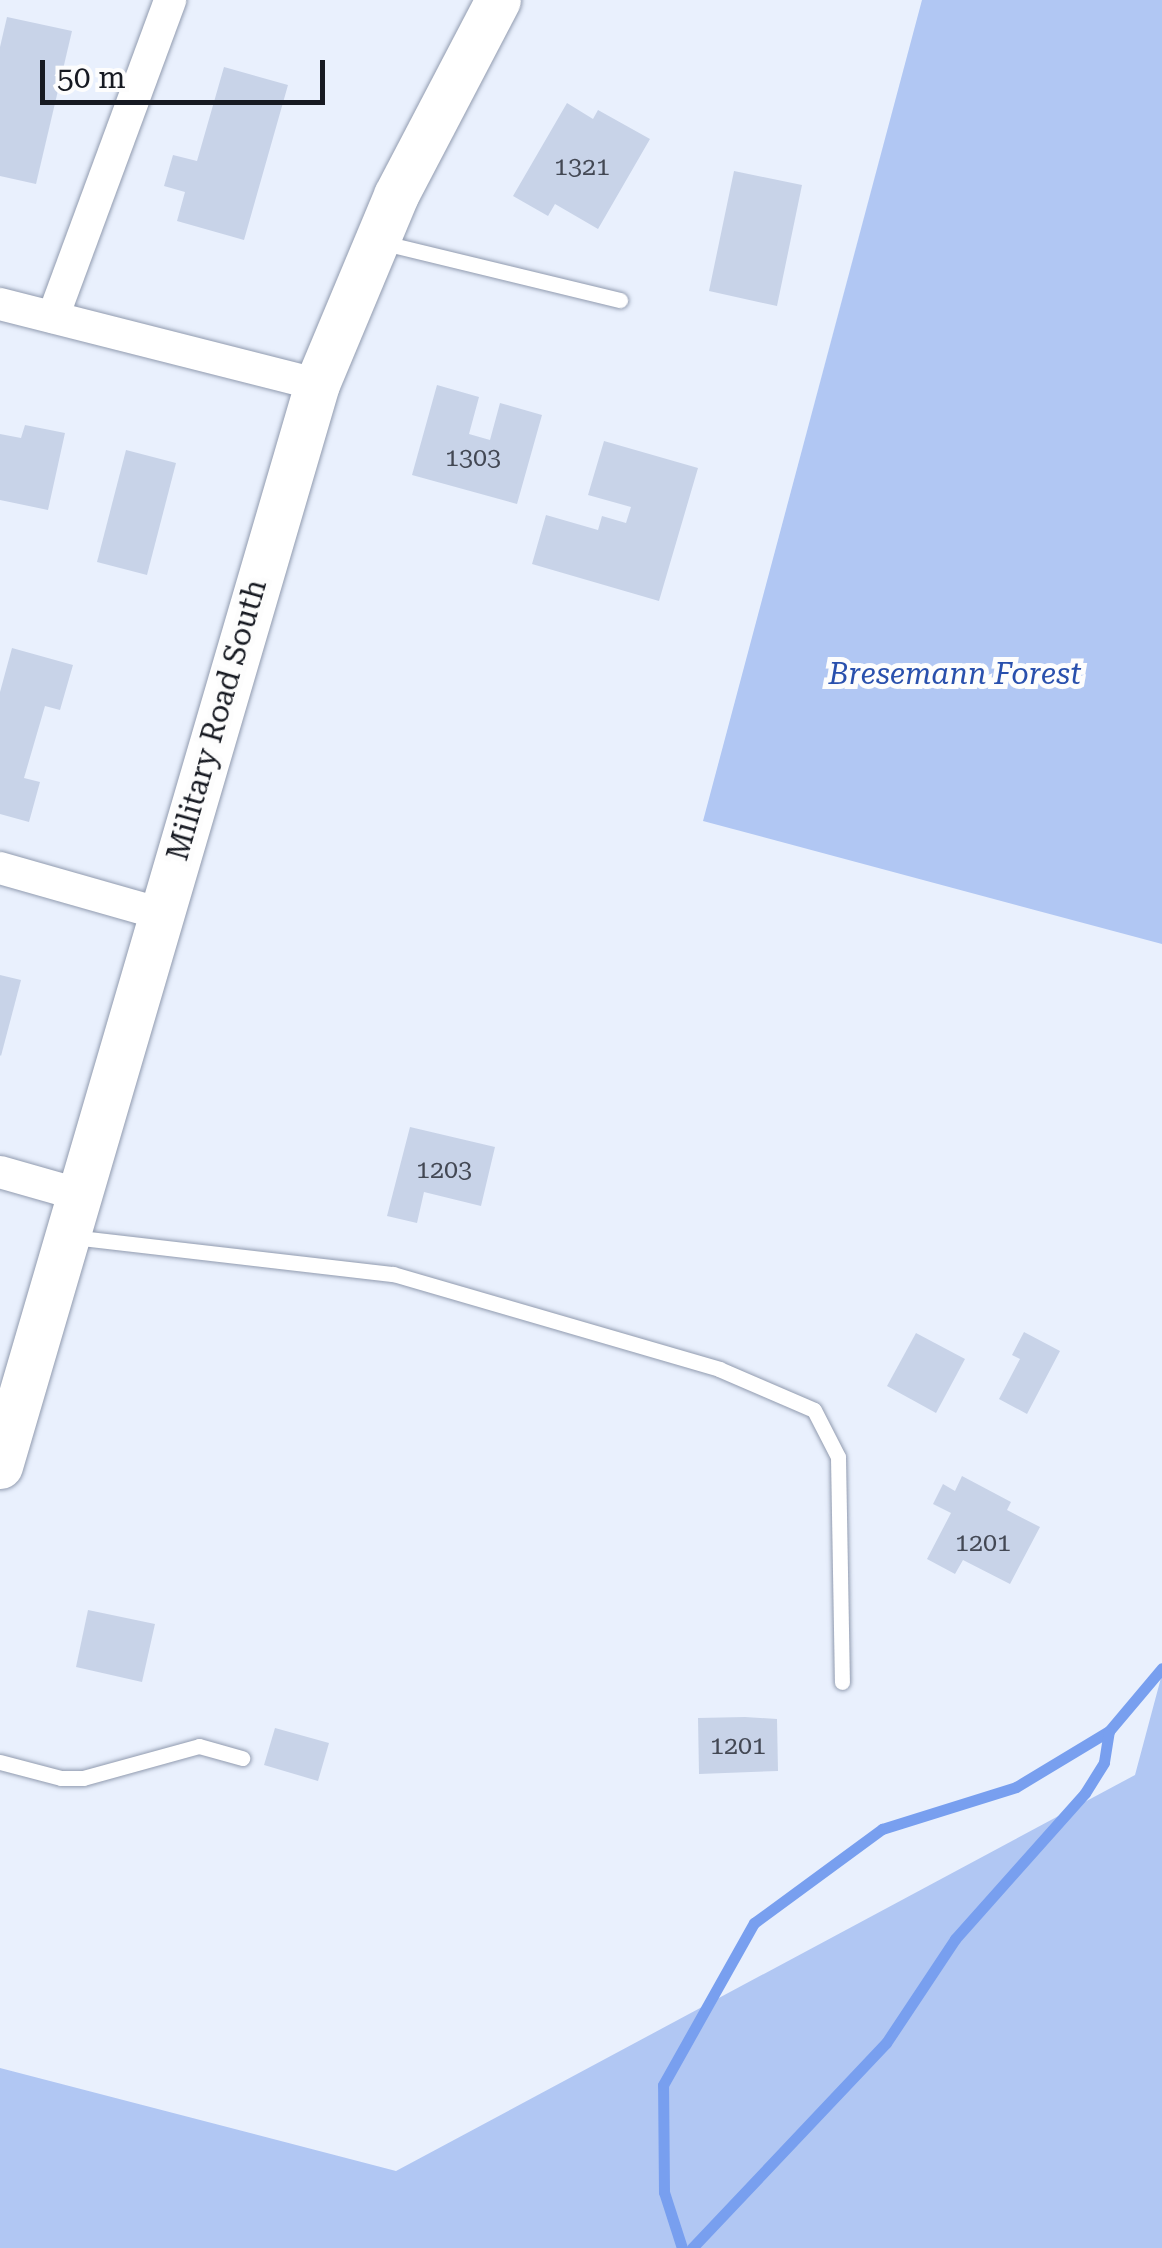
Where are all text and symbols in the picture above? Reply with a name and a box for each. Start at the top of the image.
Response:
scale bar [45,40,330,102]
text: 50 m [57,60,126,95]
house number: 1321 [554,152,610,182]
house number: 1303 [445,443,501,473]
street label: Military Road South [160,575,274,865]
park label: Bresemann Forest [829,656,1081,692]
house number: 1203 [416,1155,472,1185]
house number: 1201 [955,1528,1011,1558]
house number: 1201 [710,1731,766,1761]

